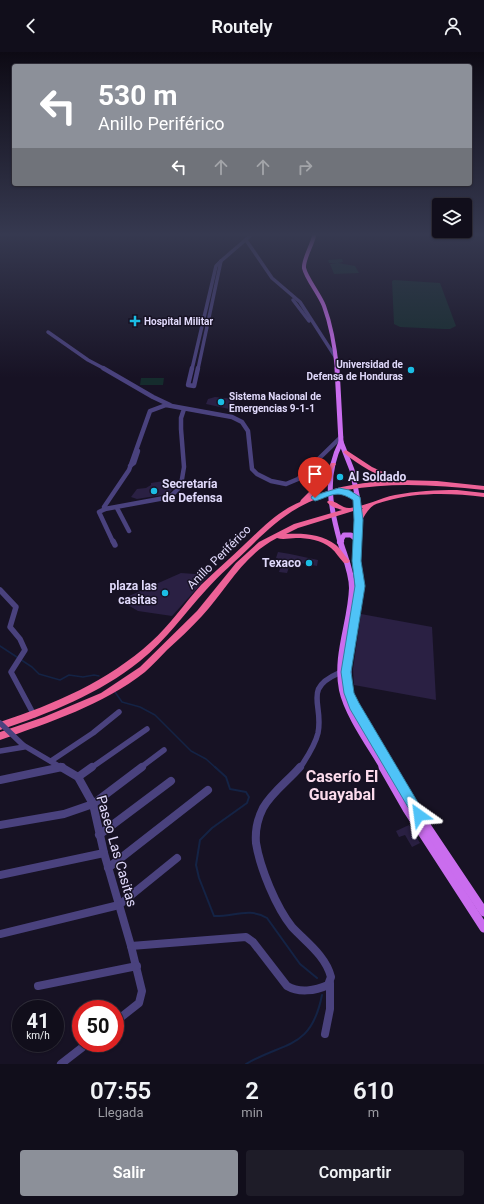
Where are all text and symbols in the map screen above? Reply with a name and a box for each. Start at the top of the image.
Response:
icon: back [20,15,42,37]
icon: person [442,15,464,37]
text: Routely [211,16,273,37]
text: 530 m [98,79,177,112]
icon: left [32,80,84,132]
text: Anillo Periférico [98,113,225,134]
icon: left [168,156,190,178]
icon: ahead [210,156,232,178]
icon: ahead [252,156,274,178]
icon: right [294,156,316,178]
map controls [432,198,472,238]
button: layers [432,198,472,238]
marker: Hospital Militar [129,315,141,327]
place label: Hospital Militar [144,316,213,327]
place label: Universidad de Defensa de Honduras [307,359,404,382]
marker: Universidad de Defensa de Honduras [406,365,416,375]
place label: Sistema Nacional de Emergencias 9-1-1 [229,391,322,414]
marker: Sistema Nacional de Emergencias 9-1-1 [216,397,226,407]
pin [298,457,332,498]
icon: arrive [304,463,326,485]
place label: Al Soldado [348,470,406,484]
marker: Al Soldado [335,472,345,482]
place label: Secretaría de Defensa [162,477,223,505]
marker: Secretaría de Defensa [149,486,159,496]
street label: Anillo Periférico [184,522,254,592]
place label: Texaco [262,556,301,570]
marker: Texaco [304,558,314,568]
place label: plaza las casitas [109,579,157,607]
marker: plaza las casitas [160,588,170,598]
district label: Caserío El Guayabal [306,767,378,804]
street label: Paseo Las Casitas [93,793,141,909]
position arrow [398,794,440,836]
speed limit sign: 50 [72,1000,124,1052]
text: 41 [27,1009,49,1033]
text: km/h [26,1030,50,1041]
text: 07:55 [90,1077,151,1105]
text: 2 [245,1077,259,1105]
text: 610 [353,1077,394,1105]
text: Llegada [98,1105,144,1120]
text: min [241,1105,263,1120]
text: m [368,1105,379,1120]
button: Salir [20,1150,238,1196]
button: Compartir [246,1150,464,1196]

